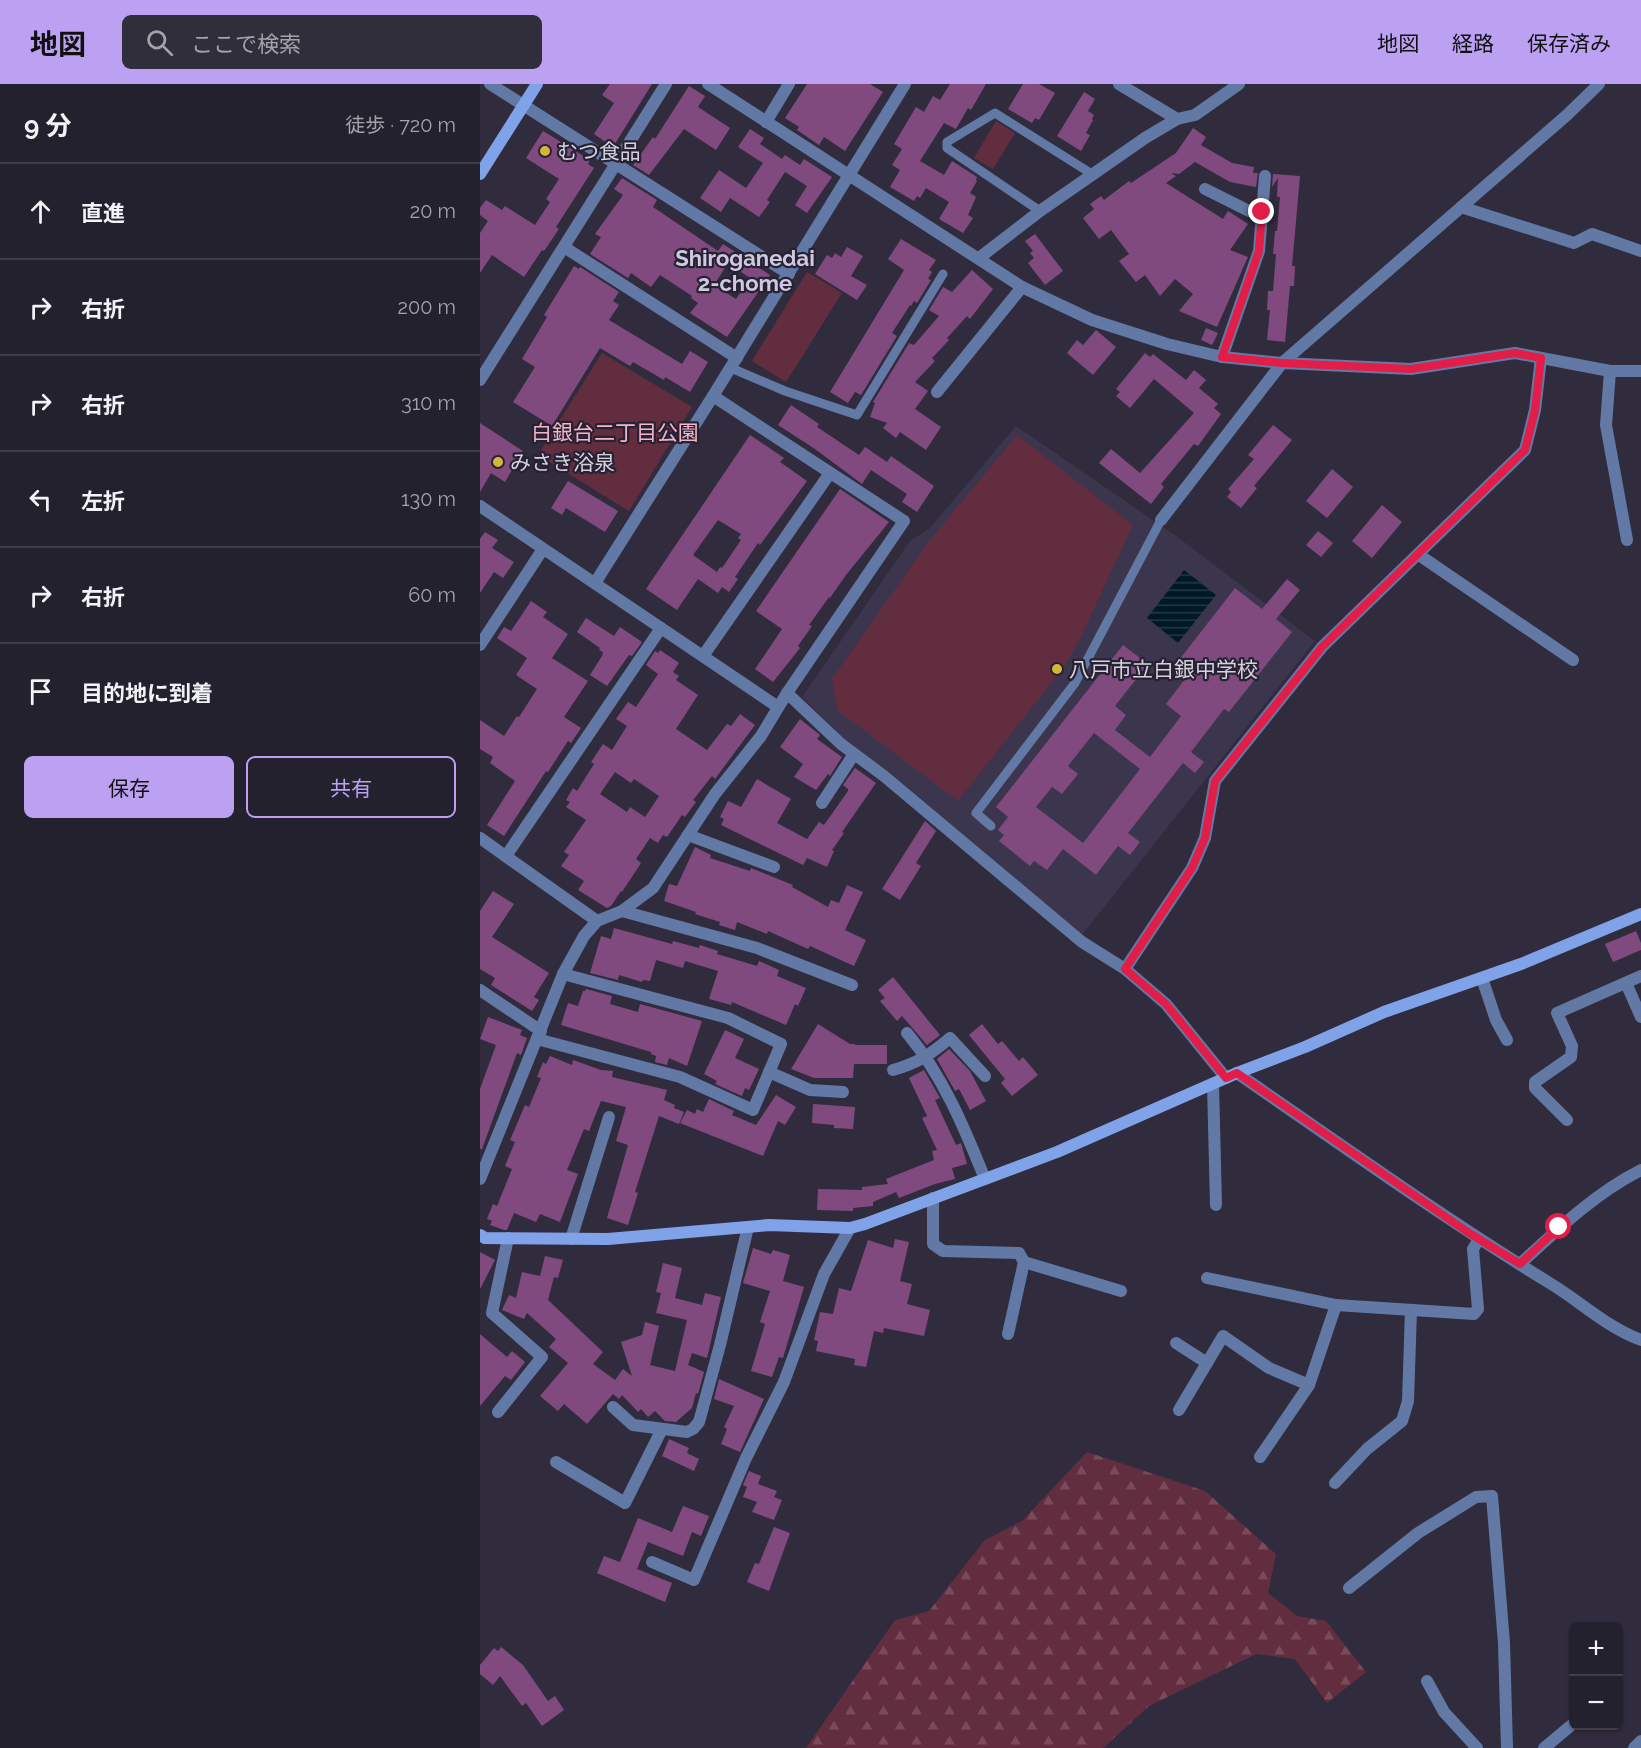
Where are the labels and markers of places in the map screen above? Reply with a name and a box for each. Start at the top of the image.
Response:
place label: むつ食品 [557,139,641,164]
marker: むつ食品 [538,144,552,158]
place label: みさき浴泉 [510,450,615,475]
marker: みさき浴泉 [491,455,505,469]
place label: 八戸市立白銀中学校 [1069,657,1258,682]
marker: 八戸市立白銀中学校 [1050,662,1064,676]

